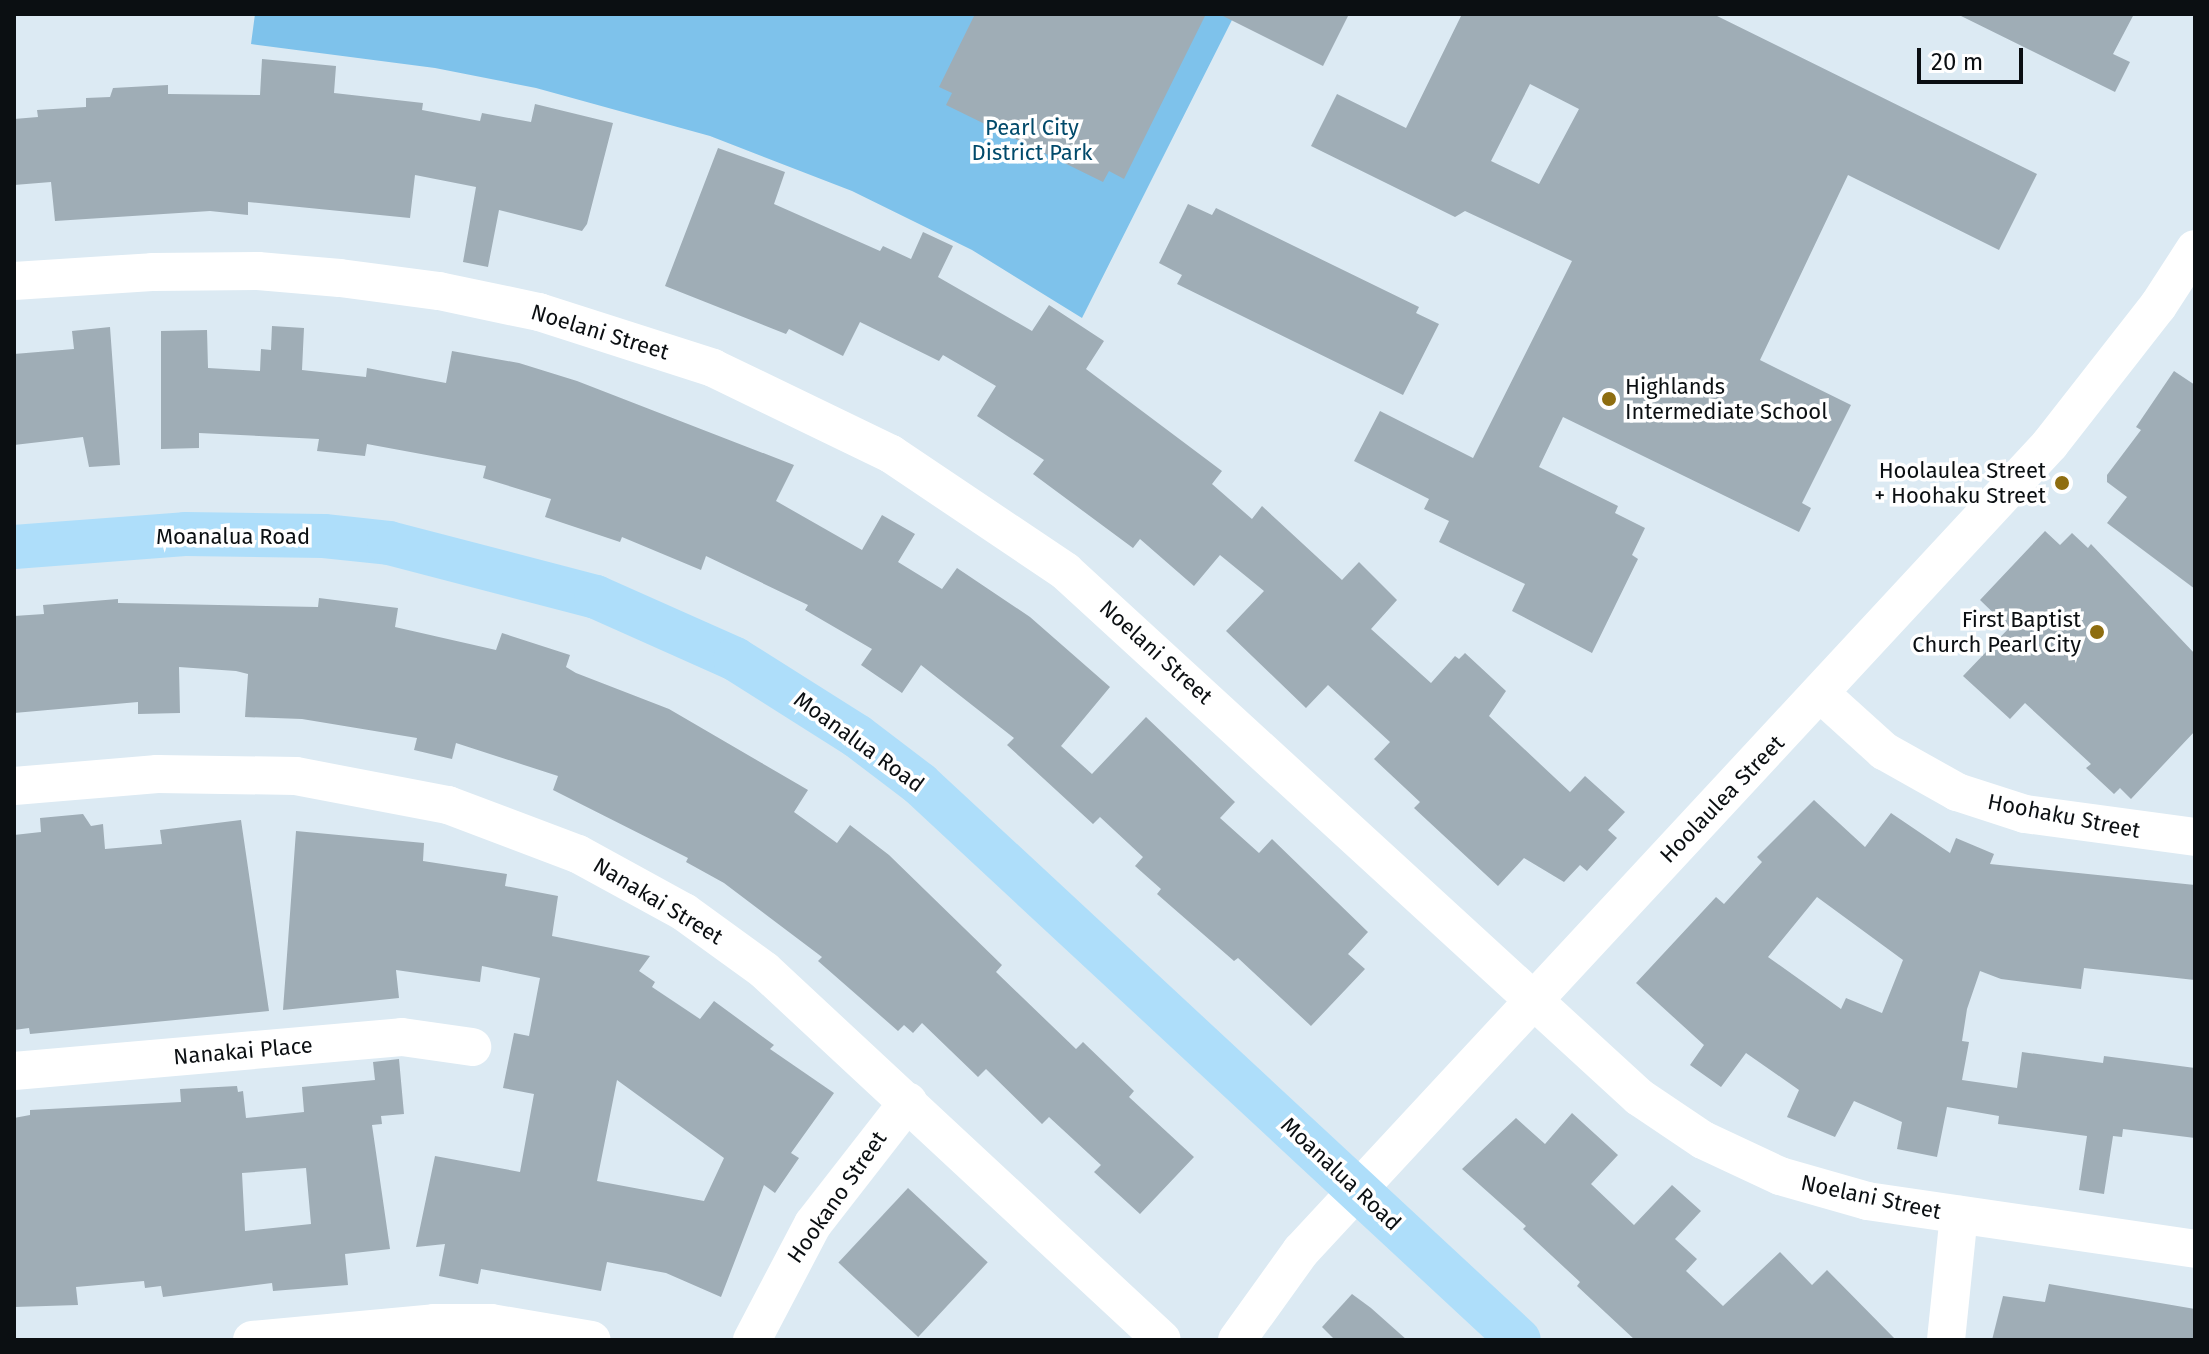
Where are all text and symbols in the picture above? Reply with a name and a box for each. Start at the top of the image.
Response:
scale bar [1921,32,2027,82]
text: 20 m [1931,48,1983,76]
park label: Pearl City District Park [972,114,1092,166]
street label: Noelani Street [528,299,672,365]
place label: Highlands Intermediate School [1625,373,1828,424]
marker: Highlands Intermediate School [1600,390,1618,408]
place label: Hoolaulea Street + Hoohaku Street [1874,457,2046,508]
marker: Hoolaulea Street + Hoohaku Street [2053,474,2071,492]
street label: Moanalua Road [156,524,310,550]
street label: Noelani Street [1094,594,1218,710]
place label: First Baptist Church Pearl City [1912,606,2081,658]
marker: First Baptist Church Pearl City [2088,623,2106,641]
street label: Moanalua Road [789,686,929,798]
street label: Hoolaulea Street [1654,730,1790,868]
street label: Hoohaku Street [1985,788,2143,844]
street label: Nanakai Street [588,852,728,950]
street label: Nanakai Place [172,1032,314,1070]
street label: Moanalua Road [1276,1112,1406,1236]
street label: Hookano Street [782,1126,892,1268]
street label: Noelani Street [1798,1169,1944,1225]

